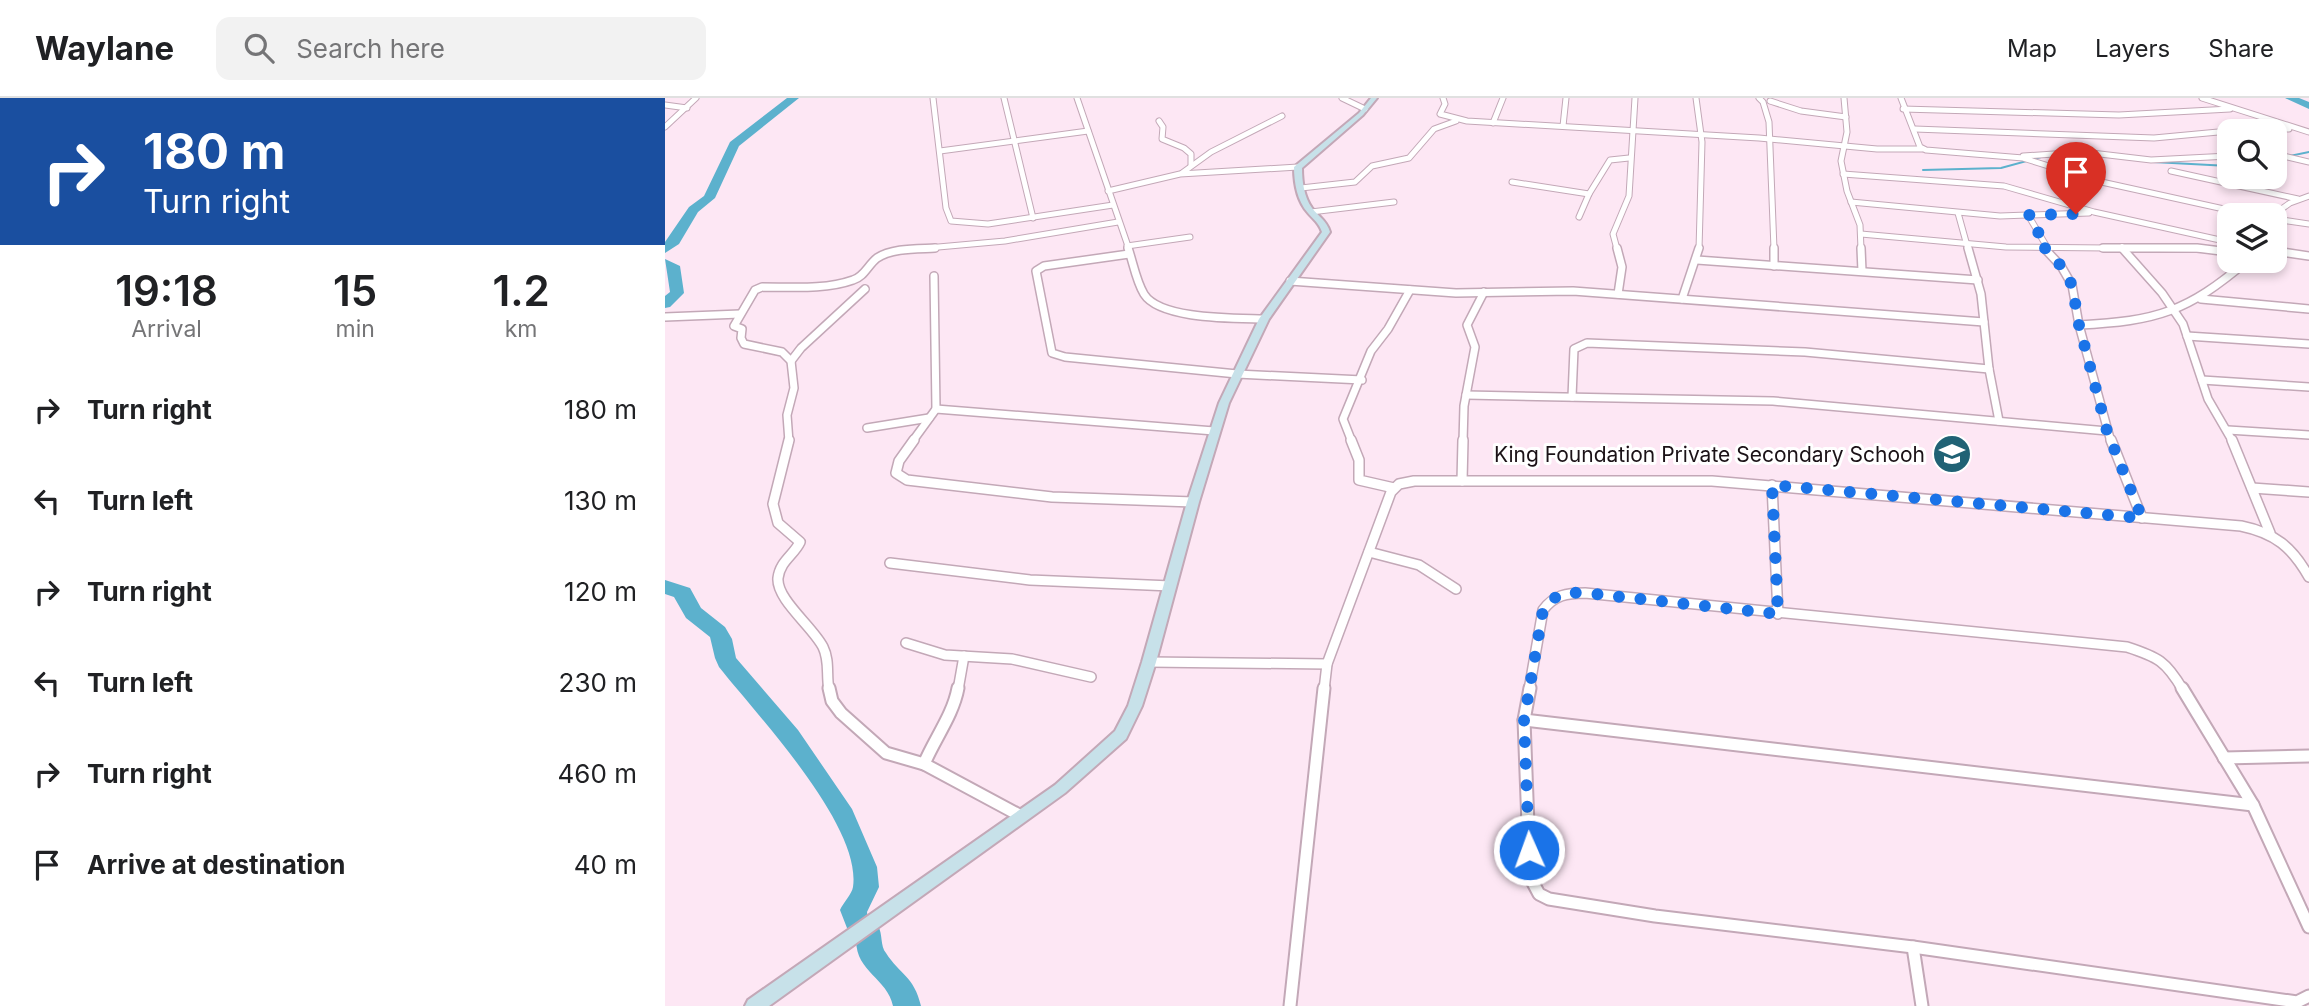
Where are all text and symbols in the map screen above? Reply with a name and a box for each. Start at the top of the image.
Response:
search box [216,17,706,80]
text: Waylane [35,28,174,68]
icon: search [240,29,278,67]
text: Search here [296,33,445,64]
text: Map [2007,34,2057,63]
text: Layers [2095,34,2170,63]
text: Share [2208,34,2274,63]
map controls [2217,119,2287,273]
button: search [2217,119,2287,189]
text: 180 m [143,122,285,181]
icon: right [28,126,119,217]
pin [2046,142,2106,214]
icon: arrive [2057,153,2095,191]
text: Turn right [143,182,290,221]
button: layers [2217,203,2287,273]
text: 19:18 [115,265,218,316]
text: 15 [333,265,377,316]
text: 1.2 [492,265,550,316]
text: Arrival [131,315,202,343]
text: min [336,315,375,343]
text: km [505,315,538,343]
icon: right [28,391,66,429]
text: Turn right [87,394,212,425]
text: 180 m [564,394,637,425]
school or university icon: King Foundation Private Secondary Schooh [1931,433,1973,475]
place label: King Foundation Private Secondary Schooh [1494,442,1925,467]
icon: left [28,482,66,520]
text: Turn left [87,485,193,516]
text: 130 m [564,485,637,516]
icon: right [28,573,66,611]
text: Turn right [87,576,212,607]
text: 120 m [564,576,637,607]
icon: left [28,664,66,702]
text: Turn left [87,667,193,698]
text: 230 m [559,667,637,698]
icon: right [28,755,66,793]
text: Turn right [87,758,212,789]
text: 460 m [558,758,637,789]
position arrow [1492,813,1566,887]
icon: arrive [28,846,66,884]
text: Arrive at destination [87,849,346,880]
text: 40 m [574,849,637,880]

